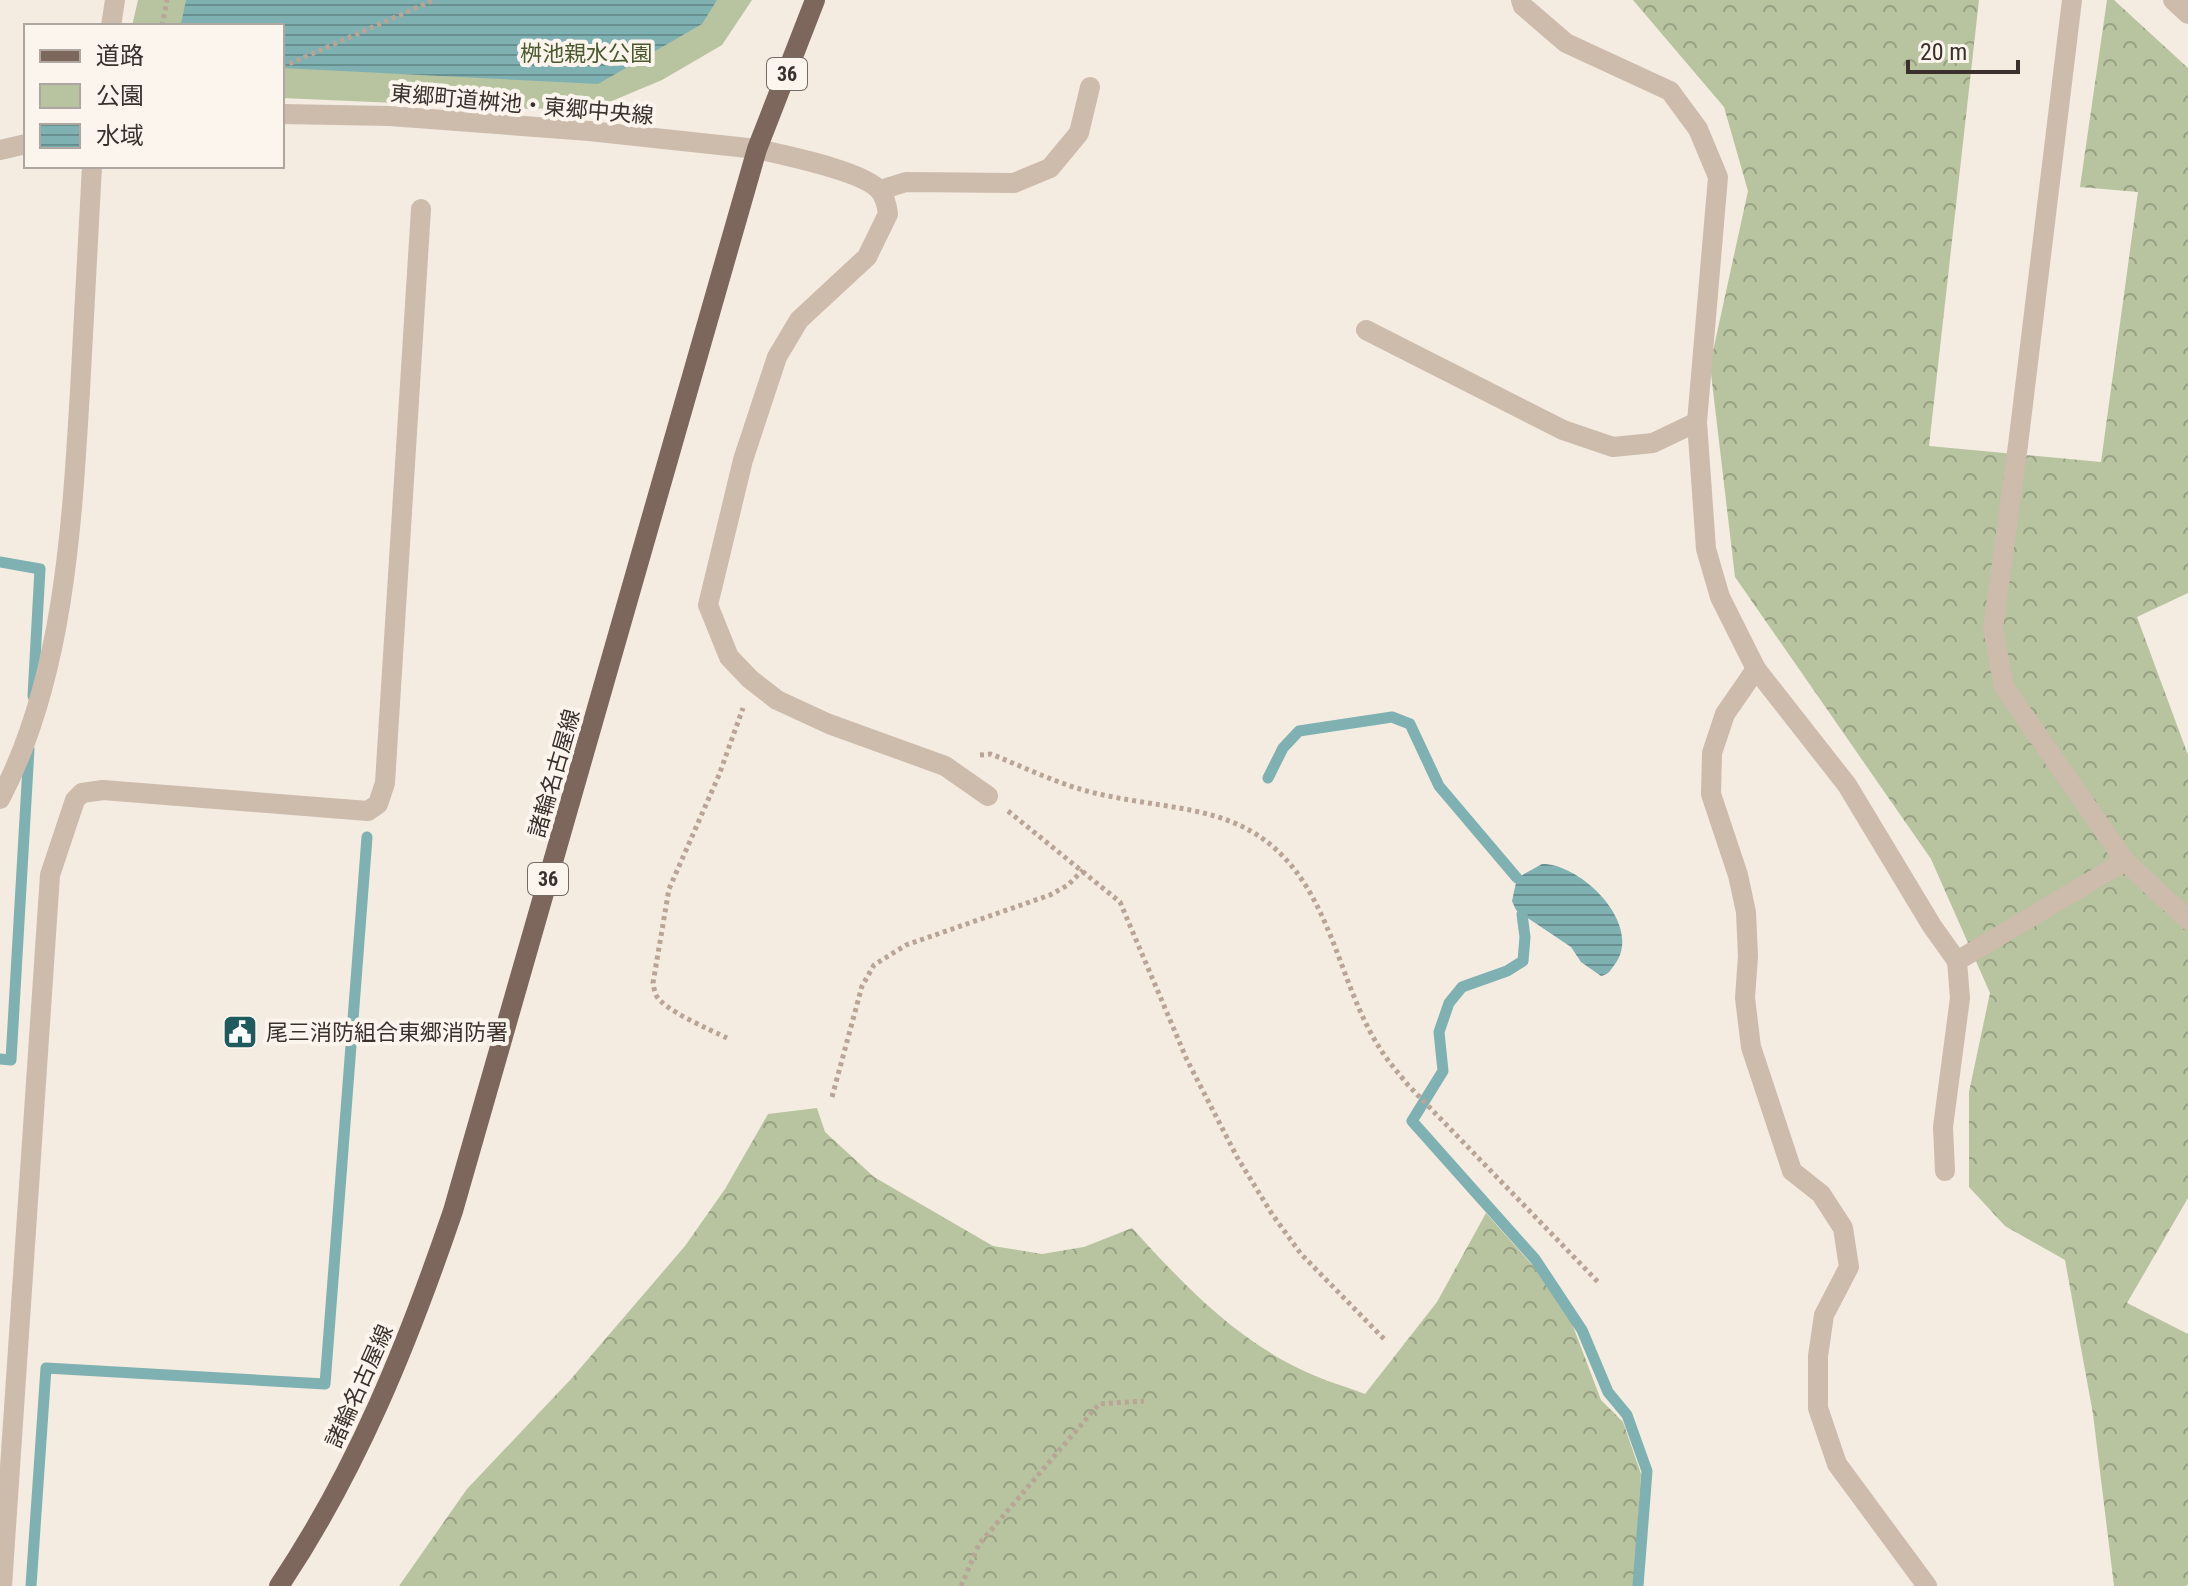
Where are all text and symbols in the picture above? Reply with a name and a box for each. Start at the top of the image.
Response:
legend [24,24,284,168]
scale bar [1908,24,2018,74]
text: 20 m [1920,38,1967,66]
park label: 桝池親水公園 [520,41,652,66]
text: 道路 [96,42,144,70]
road number: 36 [767,58,807,90]
street label: 東郷町道桝池・東郷中央線 [389,81,655,128]
text: 公園 [96,82,144,110]
text: 水域 [96,122,144,150]
street label: 諸輪名古屋線 [524,706,585,840]
road number: 36 [528,863,568,895]
public building icon: 尾三消防組合東郷消防署 [221,1013,259,1051]
place label: 尾三消防組合東郷消防署 [266,1020,508,1045]
street label: 諸輪名古屋線 [321,1321,398,1452]

